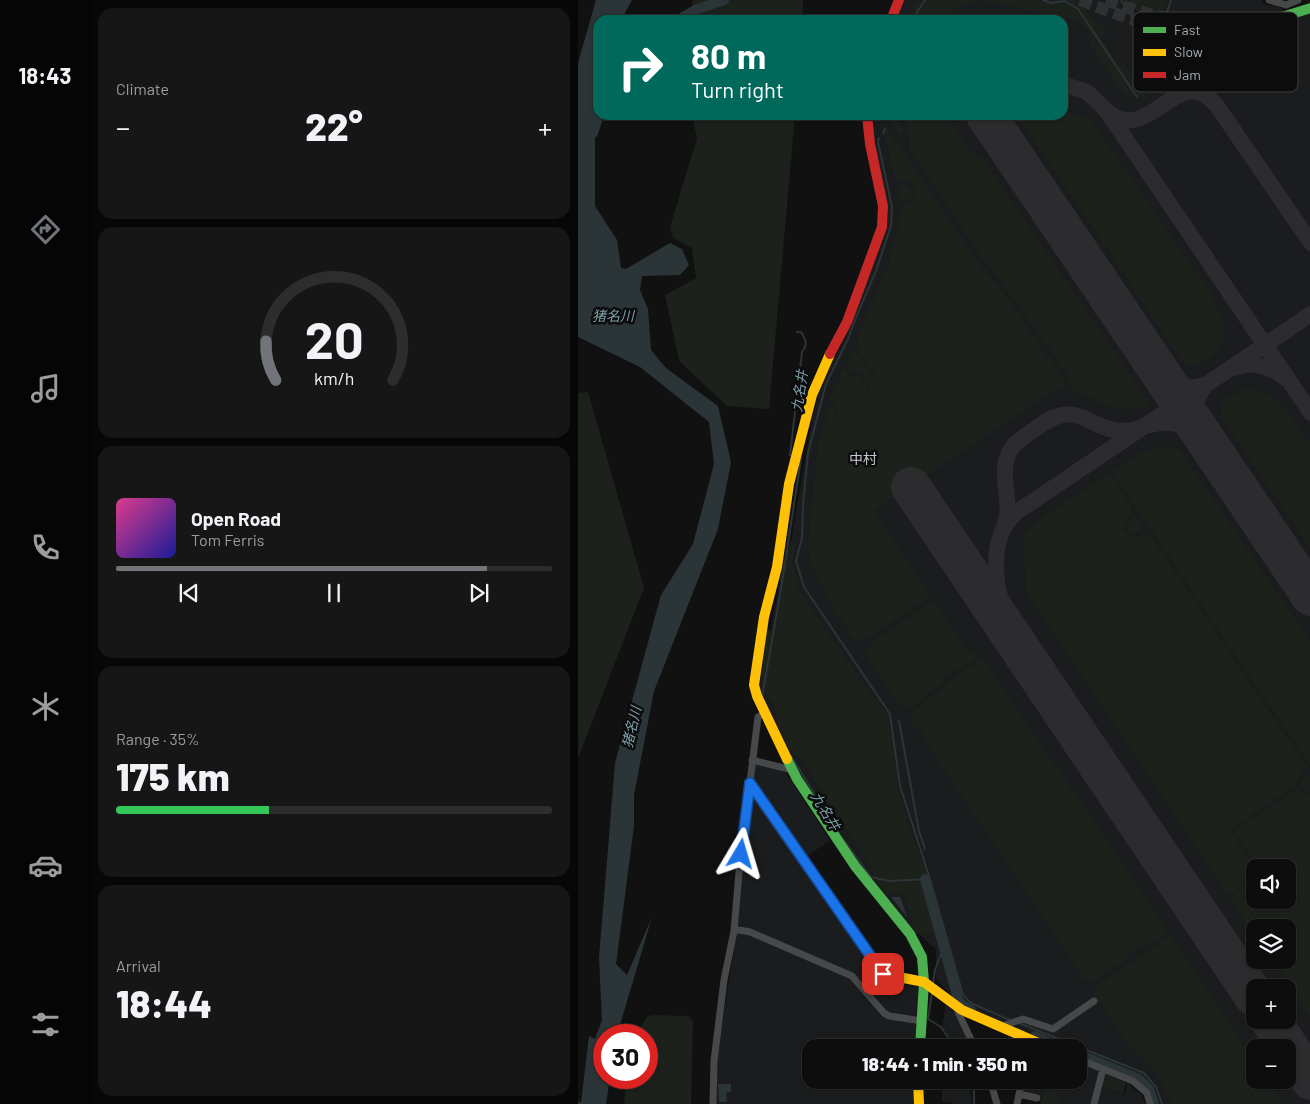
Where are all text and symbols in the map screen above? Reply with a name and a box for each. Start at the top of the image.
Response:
legend [1133,12,1298,92]
text: Fast [1174,21,1200,38]
text: 80 m [691,34,766,76]
icon: right [608,35,673,100]
text: Slow [1174,43,1203,60]
text: 18:43 [19,62,71,88]
text: Jam [1174,66,1201,83]
text: Turn right [691,76,784,102]
text: Climate [116,79,169,98]
text: 22° [305,103,363,149]
text: − [116,110,130,144]
text: + [538,110,552,144]
icon: directions [28,212,63,247]
text: 20 [305,307,363,369]
water label: 猪名川 [592,307,636,324]
text: km/h [314,367,354,389]
water label: 九名井 [788,367,811,413]
icon: music [28,371,63,406]
district label: 中村 [849,450,877,467]
text: Open Road [191,507,281,530]
icon: phone [28,530,63,565]
text: Tom Ferris [191,530,265,549]
icon: previous [175,579,203,607]
icon: pause [320,579,348,607]
icon: next [465,579,493,607]
icon: climate [28,689,63,724]
water label: 猪名川 [618,703,644,749]
text: Range · 35% [116,729,199,748]
text: 175 km [116,753,230,799]
water label: 九名井 [808,789,845,835]
position arrow [714,827,766,879]
icon: car [28,848,63,883]
map controls [1246,859,1296,1089]
button: sound [1246,859,1296,909]
button: layers [1246,919,1296,969]
pin [862,953,904,995]
text: Arrival [116,956,161,975]
icon: arrive [869,960,897,988]
button: + [1246,979,1296,1029]
text: 18:44 [116,980,212,1026]
icon: filters [28,1007,63,1042]
speed limit sign: 30 [593,1024,658,1089]
button: − [1246,1039,1296,1089]
text: 18:44 · 1 min · 350 m [862,1052,1027,1075]

